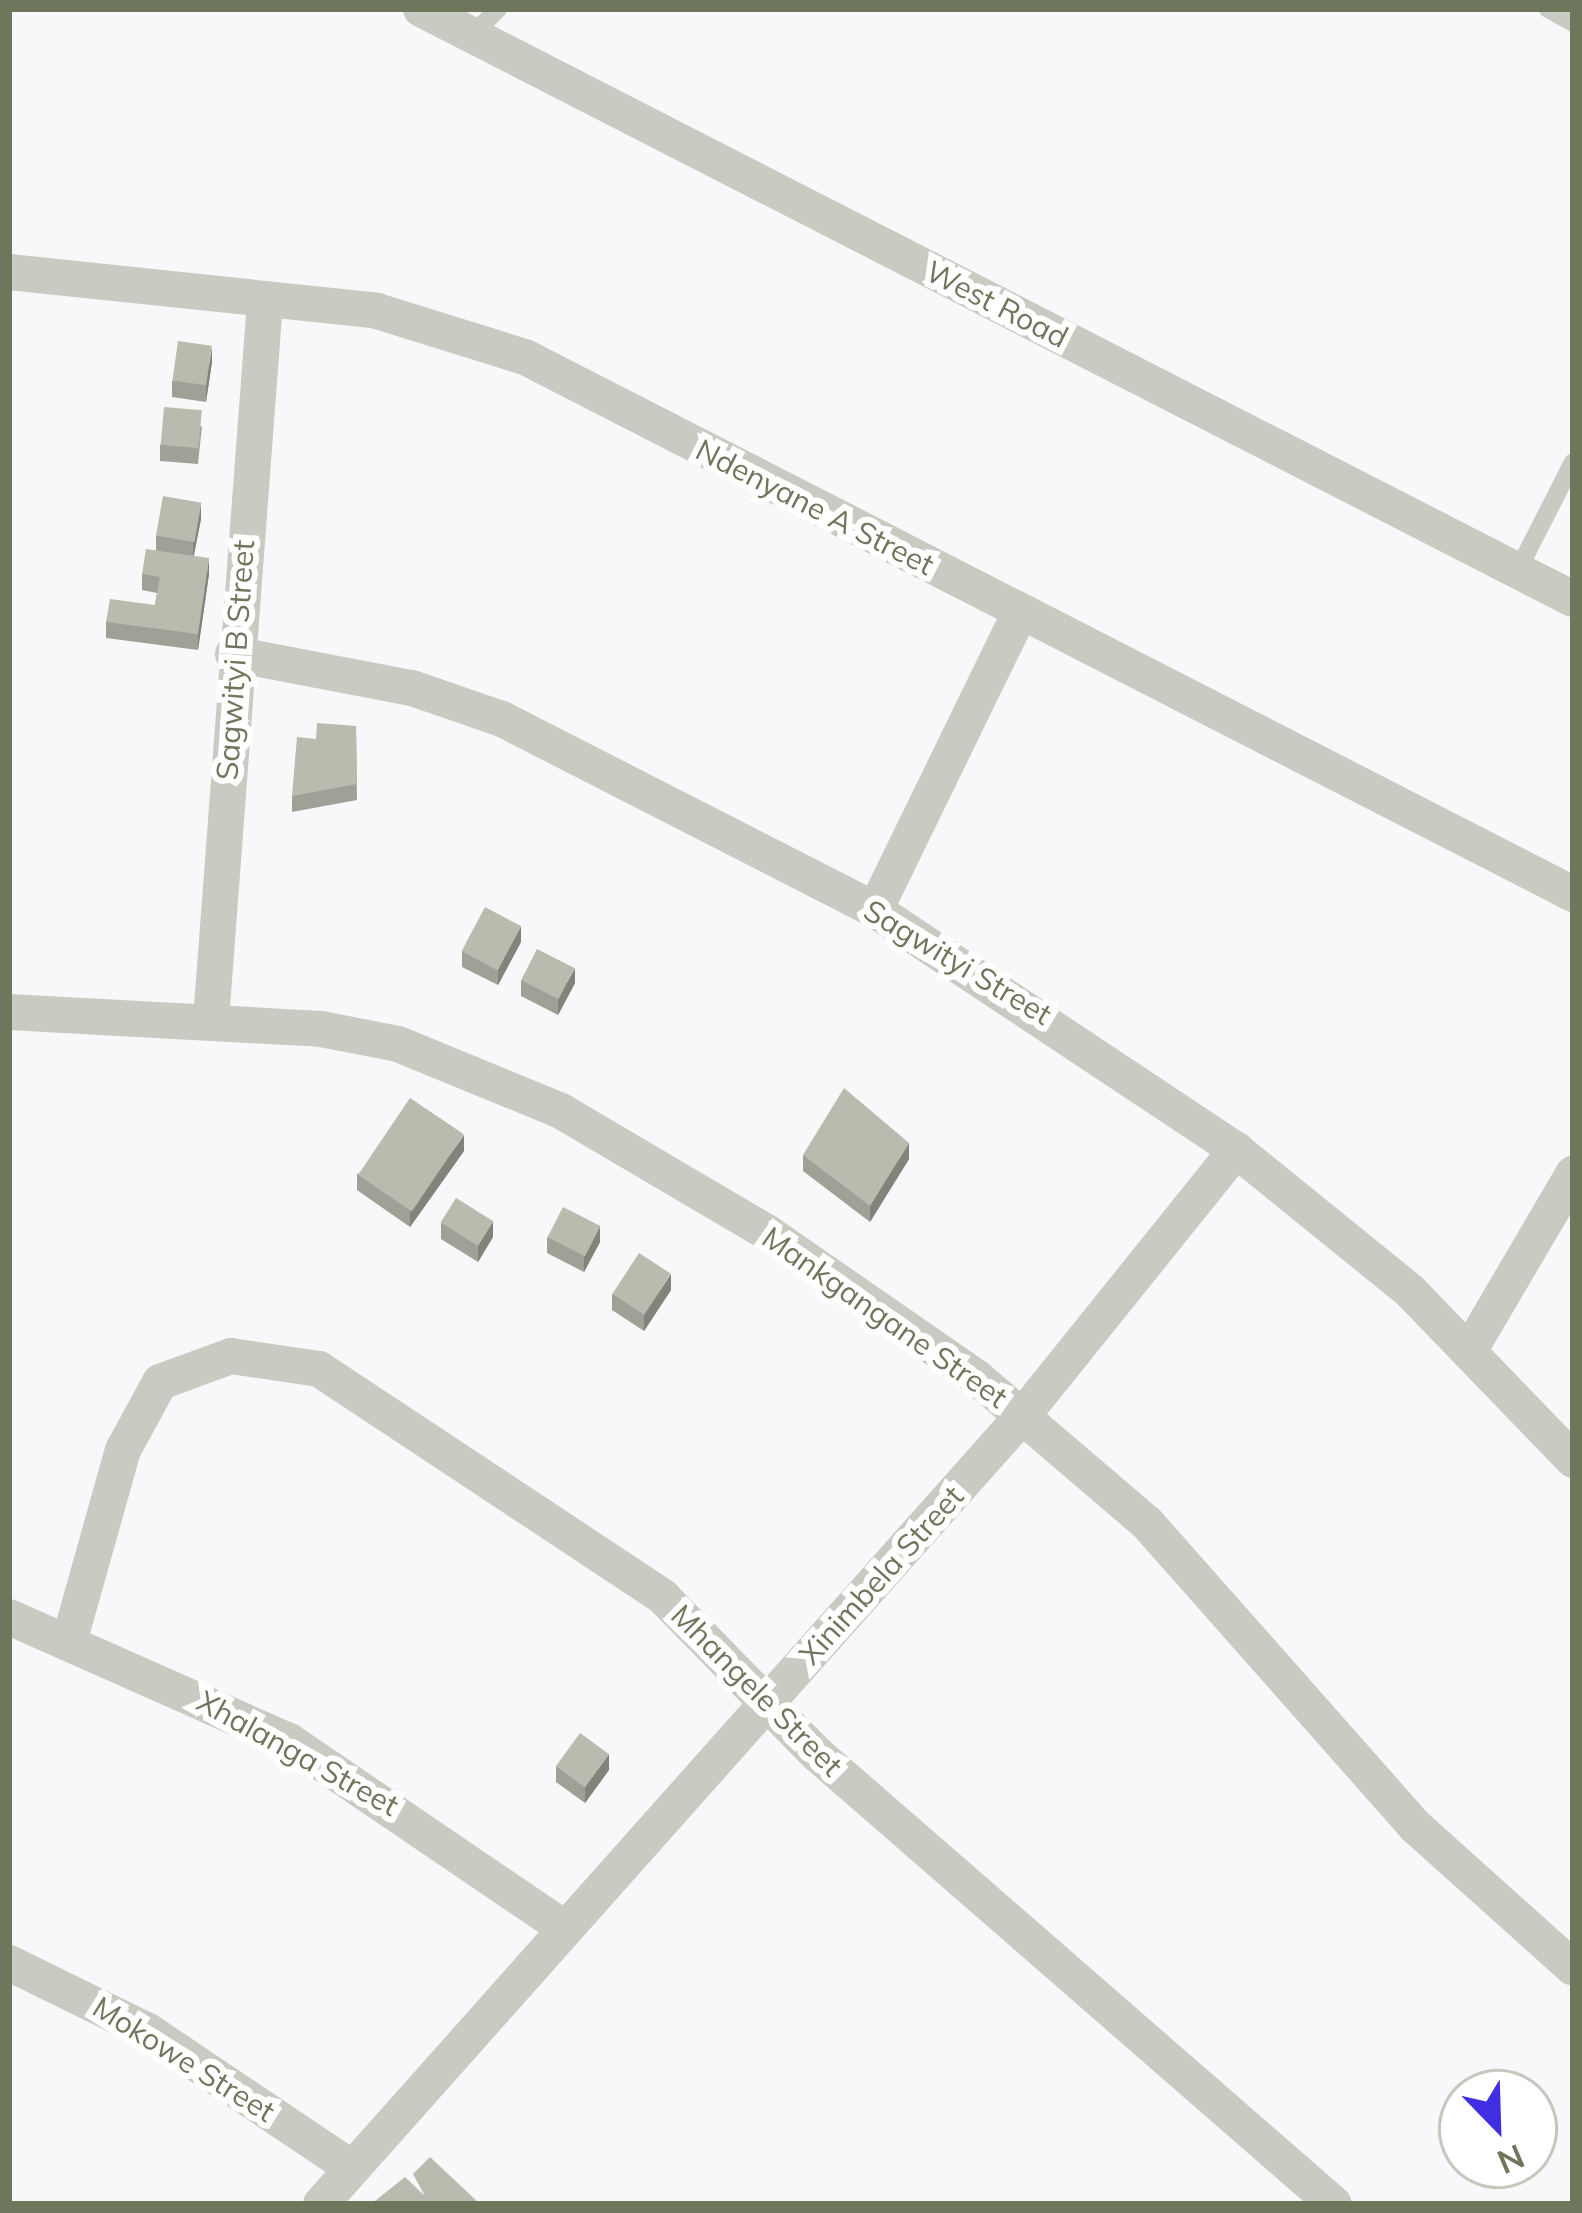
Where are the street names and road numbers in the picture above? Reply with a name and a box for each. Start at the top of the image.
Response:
street label: West Road [920,253,1074,355]
street label: Ndenyane A Street [690,431,940,583]
street label: Sagwityi B Street [209,539,261,781]
street label: Sagwityi Street [858,892,1058,1032]
street label: Mankgangane Street [756,1219,1014,1415]
street label: Xinimbela Street [791,1478,971,1672]
street label: Mhangele Street [664,1597,850,1783]
street label: Xhalanga Street [191,1683,405,1823]
street label: Mokowe Street [86,1989,282,2129]

